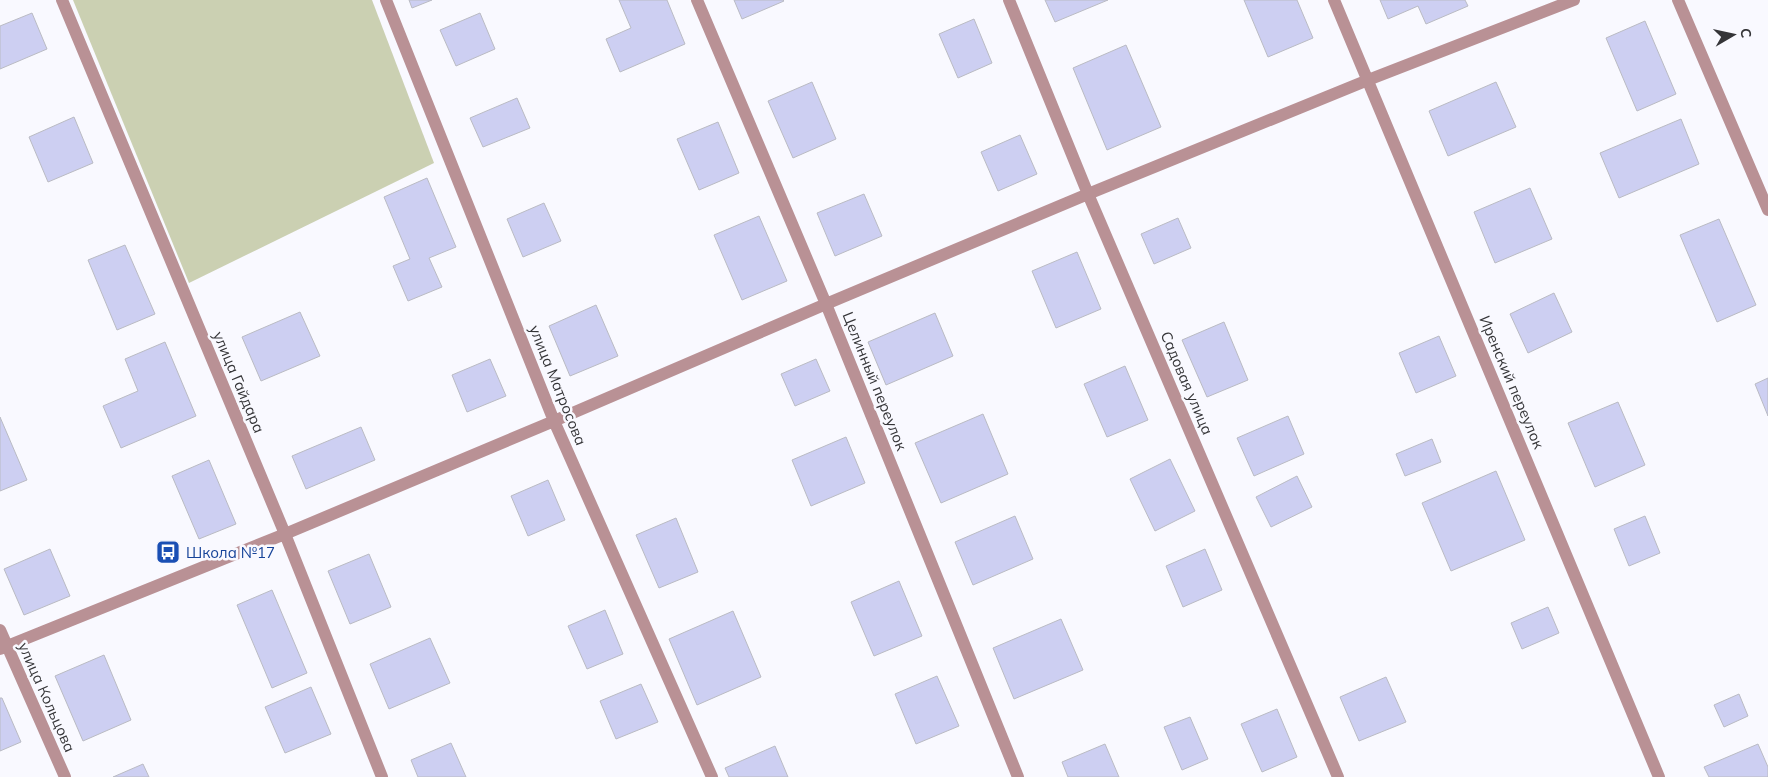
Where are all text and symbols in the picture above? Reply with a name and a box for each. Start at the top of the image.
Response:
north arrow [1708,10,1758,60]
text: С [1736,27,1755,39]
street label: Целинный переулок [838,309,912,454]
street label: Иренский переулок [1475,313,1549,452]
street label: улица Матросова [525,322,591,448]
street label: улица Гайдара [209,328,269,436]
street label: Садовая улица [1157,328,1217,438]
bus stop icon: Школа №17 [155,539,181,565]
place label: Школа №17 [186,543,275,562]
street label: улица Кольцова [14,639,80,755]

